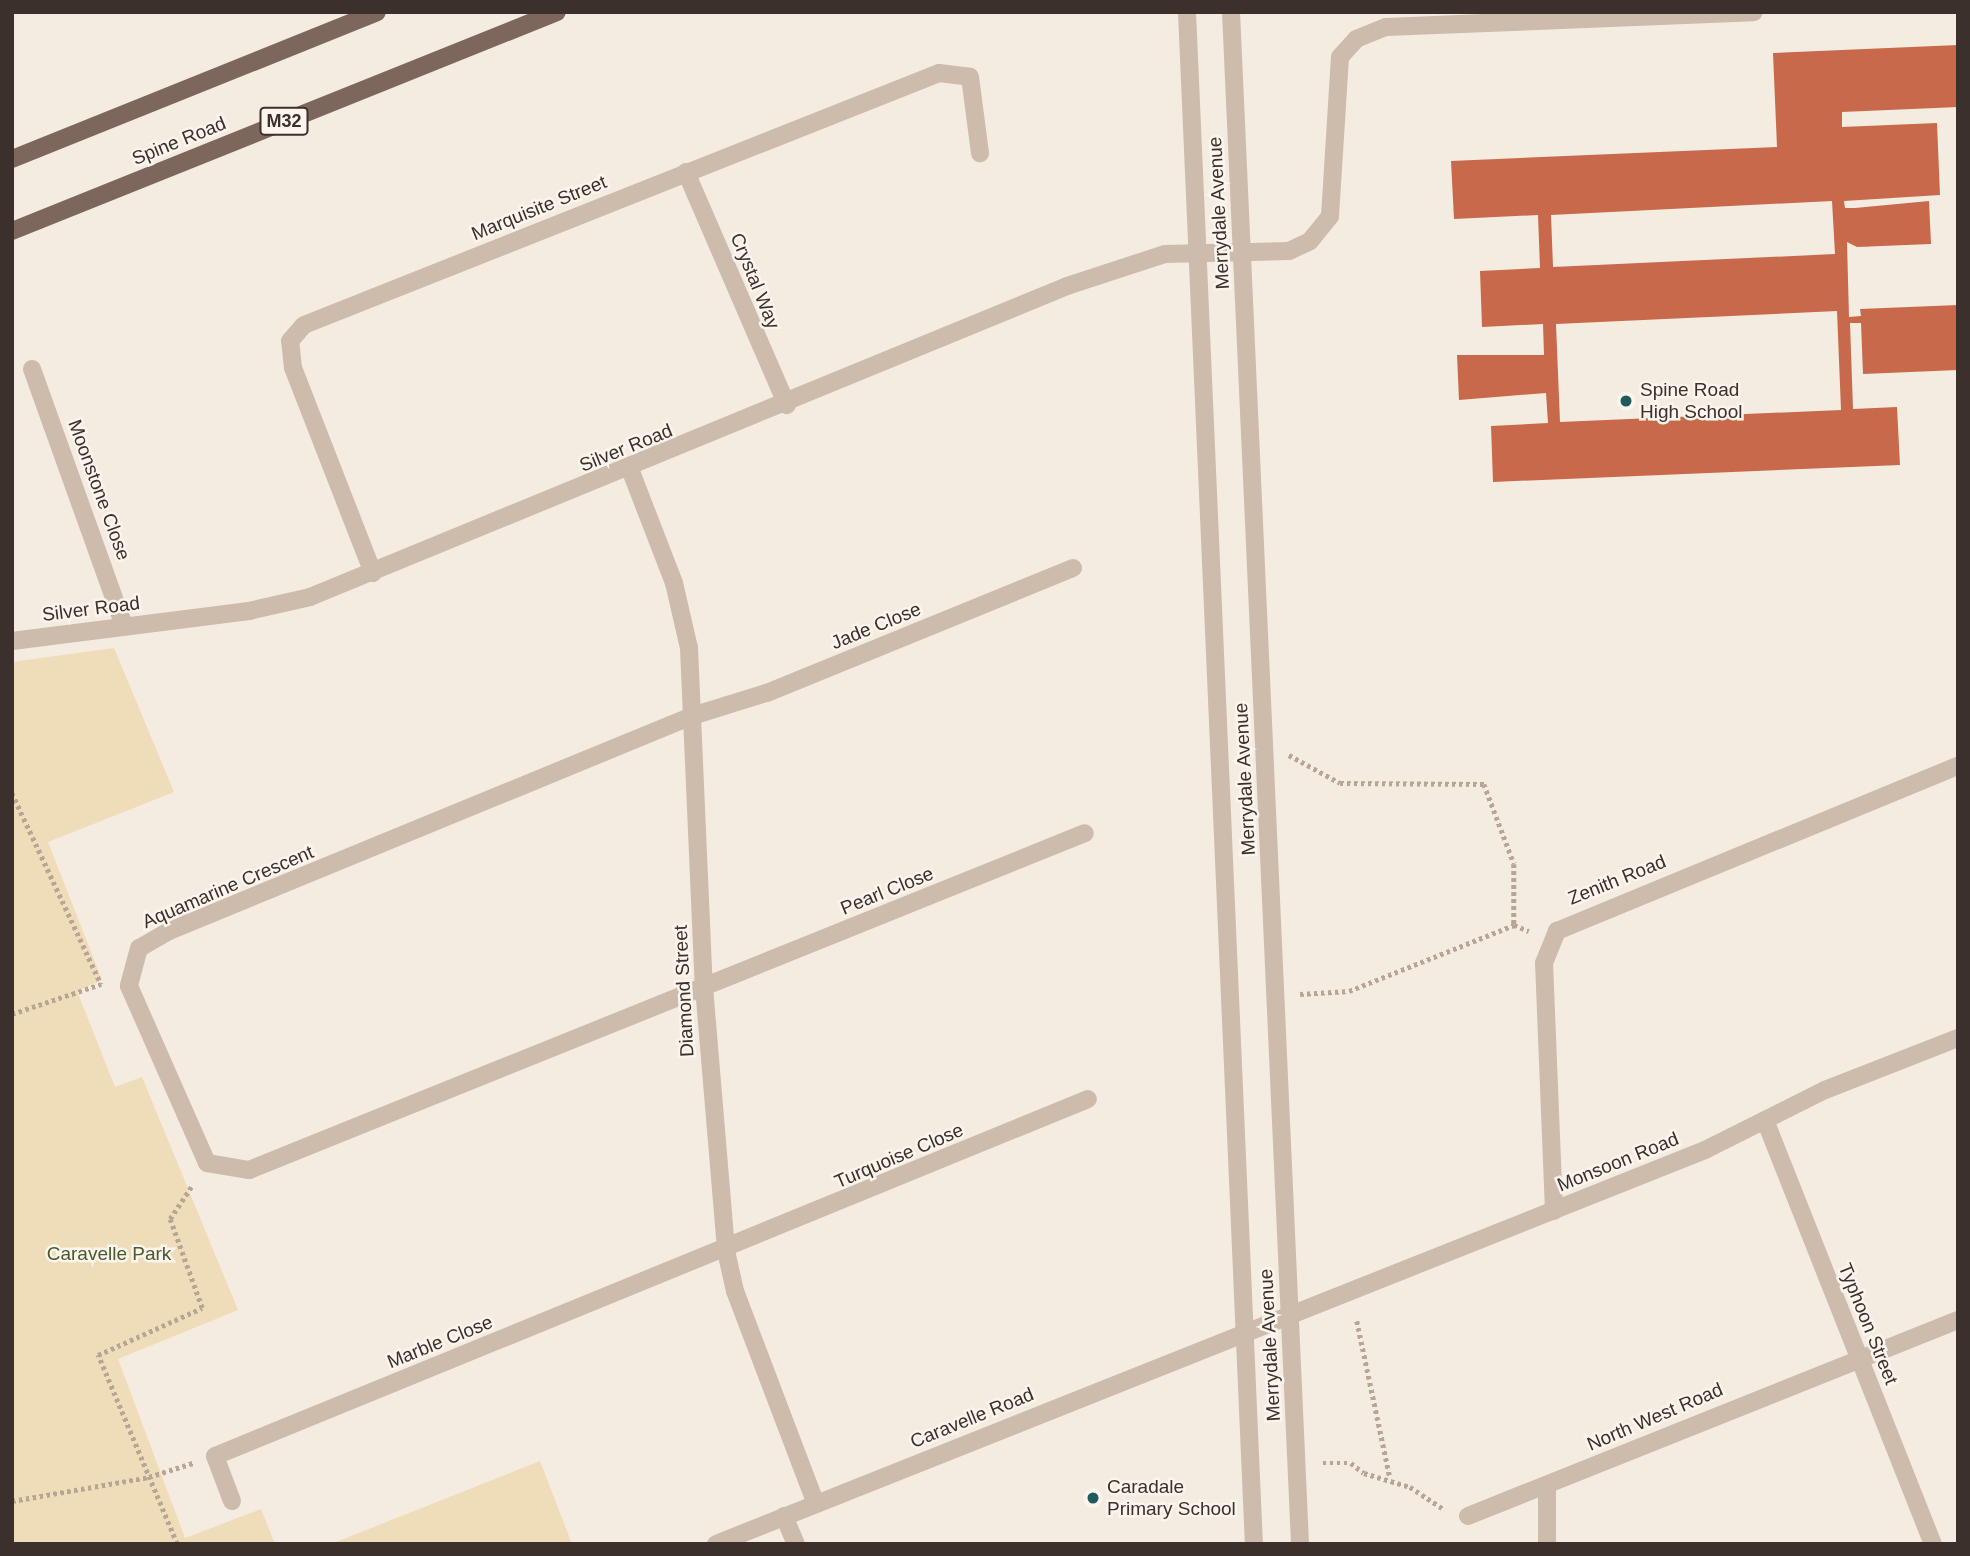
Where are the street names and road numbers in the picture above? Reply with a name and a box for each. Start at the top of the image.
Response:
road number: M32 [258,106,310,136]
street label: Spine Road [129,112,229,170]
street label: Merrydale Avenue [1204,136,1234,290]
street label: Marquisite Street [468,171,610,245]
street label: Crystal Way [725,230,785,332]
street label: Moonstone Close [63,417,135,563]
street label: Silver Road [576,419,676,477]
street label: Silver Road [41,592,141,626]
street label: Jade Close [828,598,924,654]
street label: Merrydale Avenue [1230,702,1260,856]
street label: Aquamarine Crescent [139,841,317,933]
street label: Zenith Road [1565,850,1669,910]
street label: Pearl Close [837,862,937,920]
street label: Diamond Street [669,924,699,1058]
street label: Turquoise Close [831,1119,967,1193]
street label: Monsoon Road [1554,1127,1682,1197]
street label: Typhoon Street [1833,1260,1903,1388]
street label: Merrydale Avenue [1255,1268,1285,1422]
street label: Marble Close [384,1310,496,1374]
street label: North West Road [1584,1378,1726,1456]
street label: Caravelle Road [907,1383,1037,1453]

